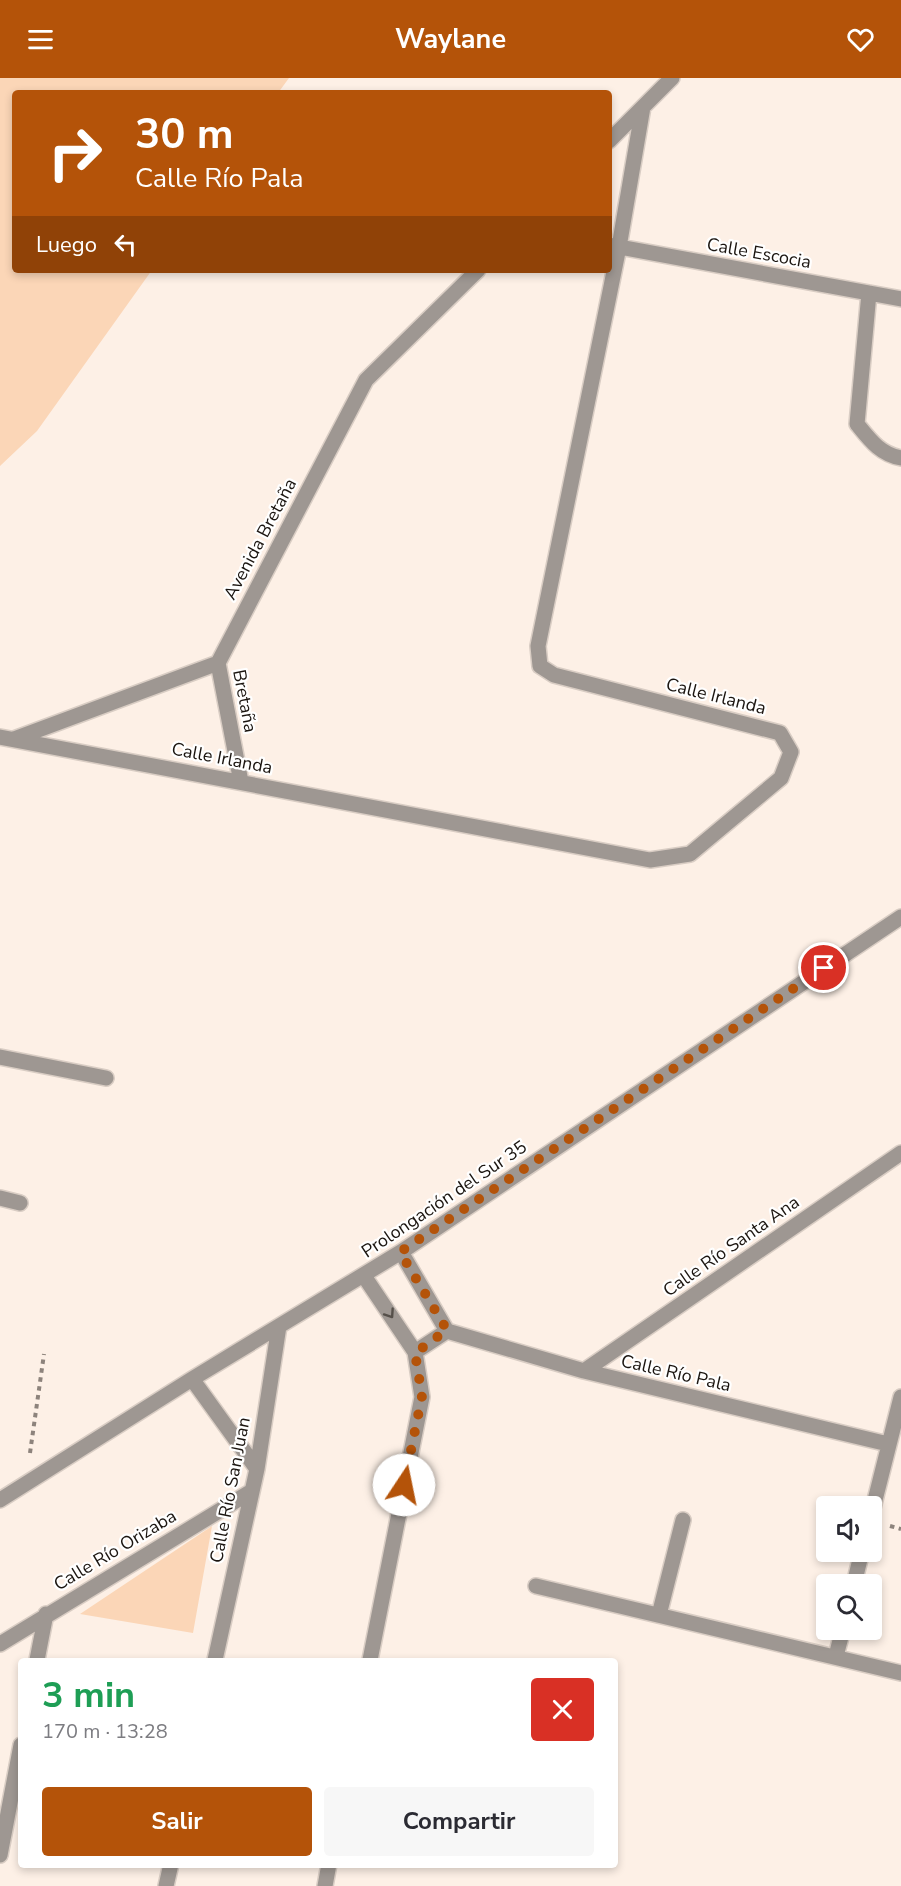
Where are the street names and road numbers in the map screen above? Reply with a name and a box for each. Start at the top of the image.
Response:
street label: Calle Escocia [705,232,813,274]
street label: Avenida Bretaña [218,474,302,604]
street label: Bretaña [227,667,263,735]
street label: Calle Irlanda [663,672,769,720]
street label: Calle Irlanda [169,736,275,780]
street label: Prolongación del Sur 35 [357,1135,531,1263]
street label: Calle Río Santa Ana [658,1190,804,1302]
street label: Calle Río Pala [619,1349,733,1397]
street label: Calle Río San Juan [204,1415,256,1565]
street label: Calle Río Orizaba [49,1504,181,1596]

